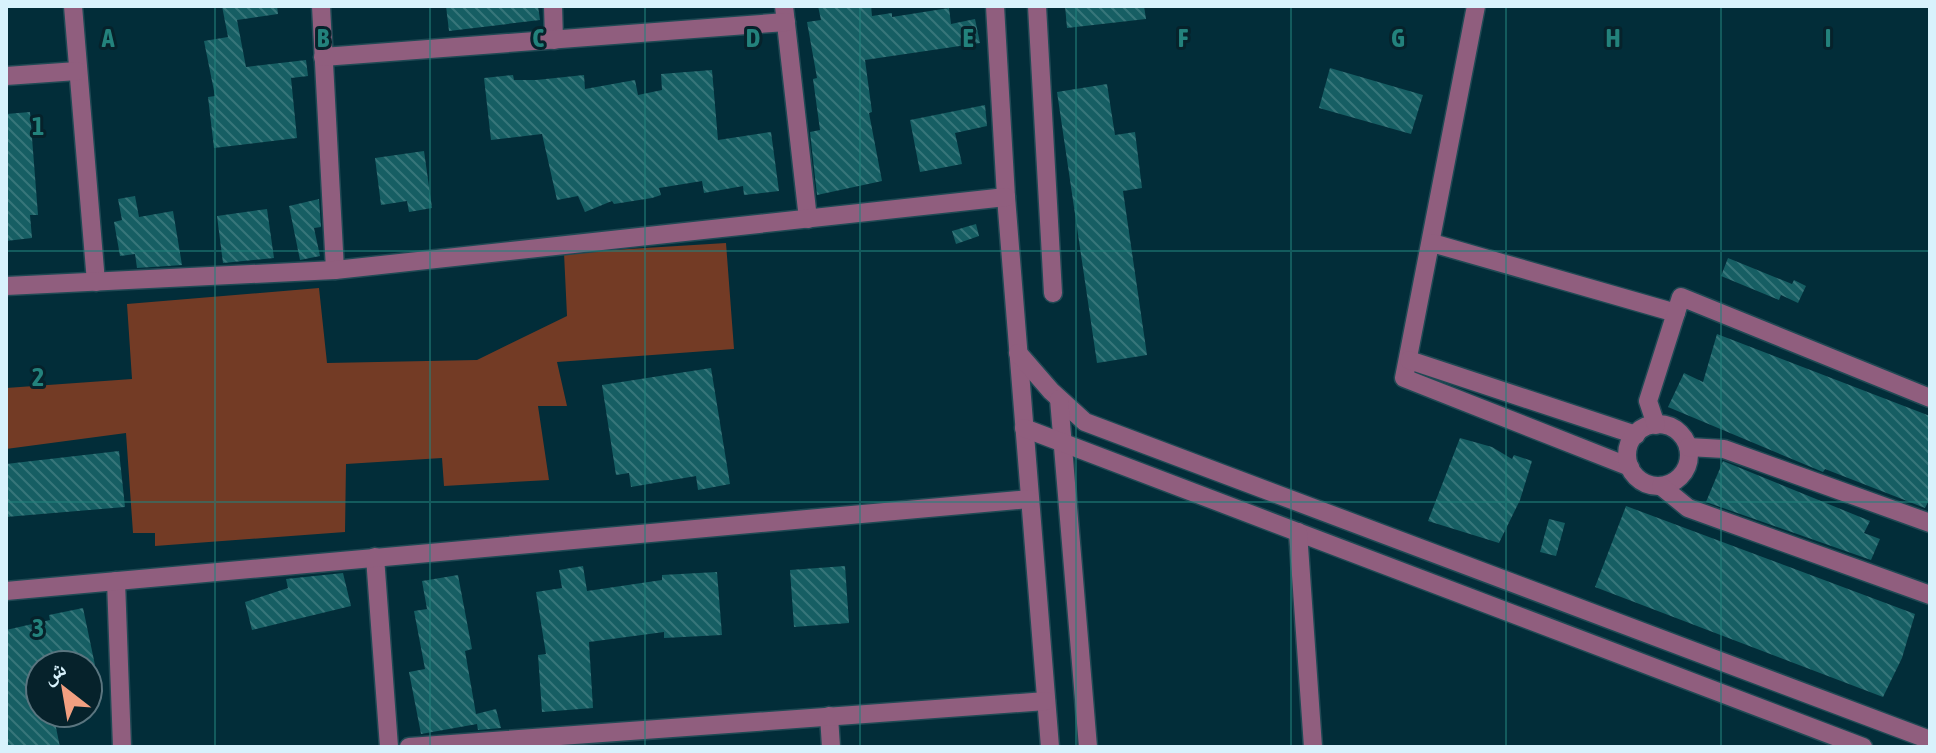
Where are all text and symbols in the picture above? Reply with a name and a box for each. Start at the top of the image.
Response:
text: A [101,23,115,53]
text: B [317,23,330,53]
text: C [532,23,544,53]
text: D [746,23,760,53]
text: E [962,23,974,53]
text: F [1178,23,1189,53]
text: G [1391,23,1405,53]
text: H [1605,23,1621,53]
text: I [1825,23,1831,53]
text: 1 [32,111,44,141]
text: 2 [32,362,44,392]
text: 3 [32,613,44,643]
north arrow [24,649,104,729]
text: ش [37,655,71,690]

